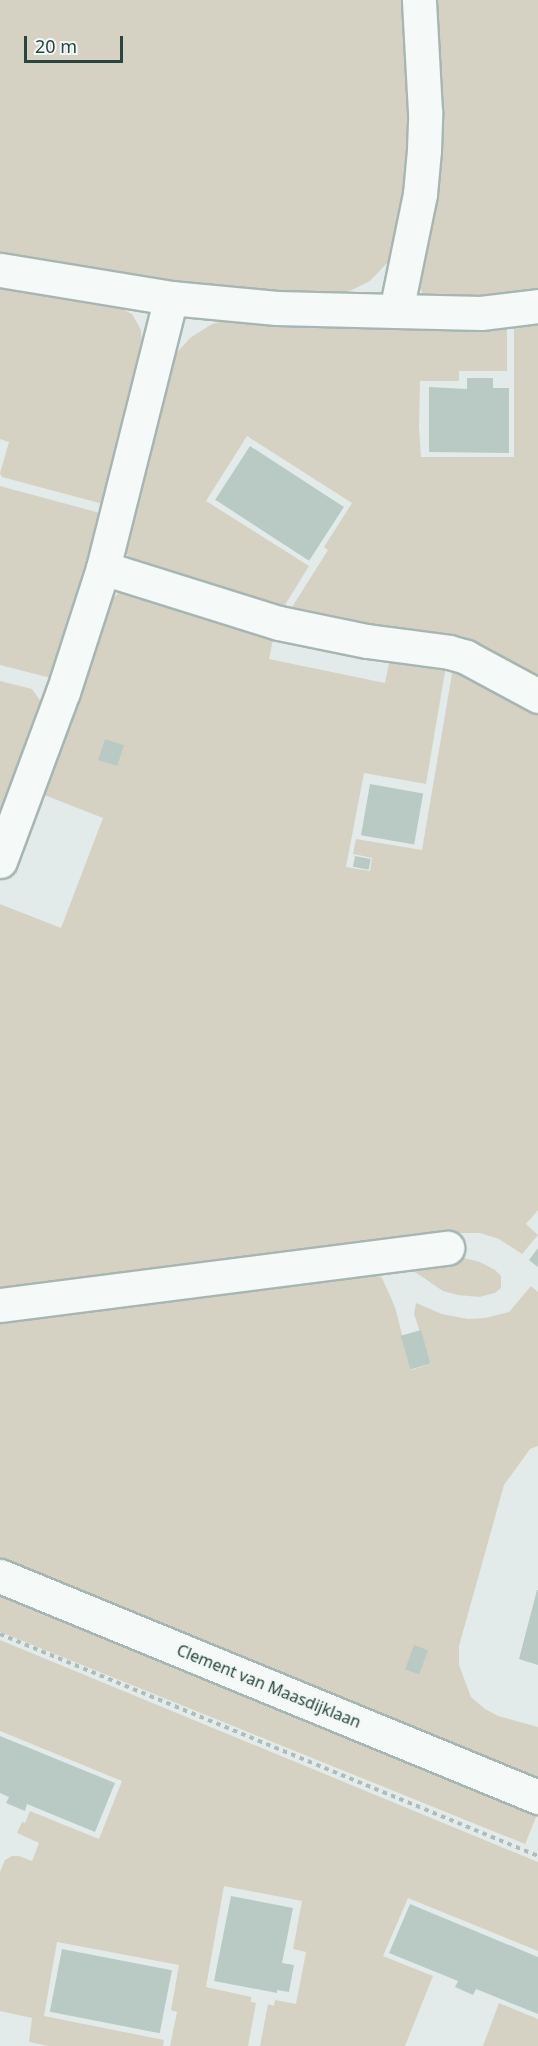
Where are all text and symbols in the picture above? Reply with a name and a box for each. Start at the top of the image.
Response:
scale bar [27,24,126,62]
text: 20 m [35,34,77,58]
street label: Clement van Maasdijklaan [174,1640,364,1732]

